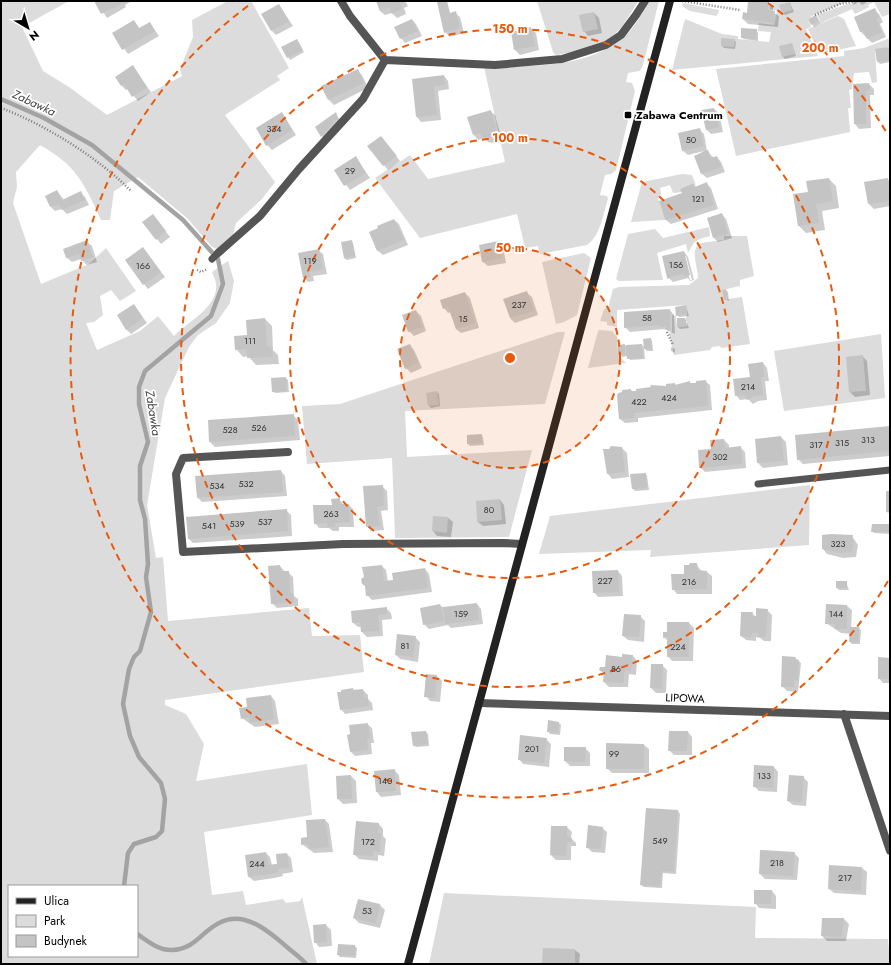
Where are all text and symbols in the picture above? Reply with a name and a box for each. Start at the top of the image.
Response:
north arrow [8,8,48,48]
text: 150 m [492,20,528,38]
text: N [26,27,43,45]
text: 200 m [801,39,839,57]
water label: Zabawka [8,85,59,121]
place label: Zabawa Centrum [636,107,723,123]
marker: Zabawa Centrum [623,110,633,120]
house number: 334 [266,122,282,135]
text: 100 m [492,129,528,147]
house number: 50 [686,133,697,146]
house number: 29 [345,164,355,177]
house number: 121 [691,192,705,205]
text: 50 m [495,239,525,257]
house number: 119 [303,254,317,267]
house number: 156 [669,258,683,271]
house number: 166 [136,259,150,272]
house number: 237 [512,298,527,311]
house number: 58 [642,311,652,324]
house number: 15 [458,312,468,325]
house number: 111 [244,334,256,347]
centre of rings [503,351,517,365]
house number: 214 [741,380,755,393]
water label: Zabawka [140,388,166,437]
house number: 424 [661,391,677,404]
house number: 422 [631,395,647,408]
house number: 526 [251,421,267,434]
house number: 528 [222,423,238,436]
house number: 313 [861,433,875,446]
house number: 315 [835,436,849,449]
house number: 317 [809,438,823,451]
house number: 302 [712,450,728,463]
house number: 532 [238,477,254,490]
house number: 534 [209,479,225,492]
house number: 80 [484,503,495,516]
house number: 263 [323,507,339,520]
house number: 537 [258,515,273,528]
house number: 539 [229,517,245,530]
house number: 541 [202,519,216,532]
house number: 323 [831,537,846,550]
house number: 227 [598,574,613,587]
house number: 216 [682,575,696,588]
house number: 159 [454,607,468,620]
house number: 144 [829,607,843,620]
house number: 81 [401,639,409,652]
house number: 224 [670,640,686,653]
house number: 86 [611,662,621,675]
street label: LIPOWA [665,689,706,707]
house number: 201 [525,742,539,755]
house number: 99 [609,747,619,760]
house number: 133 [757,769,771,782]
house number: 140 [378,774,393,787]
house number: 549 [652,834,668,847]
house number: 172 [361,835,375,848]
house number: 218 [770,856,784,869]
house number: 244 [249,857,265,870]
house number: 217 [838,871,852,884]
legend [8,885,138,957]
text: Ulica [44,892,69,910]
house number: 53 [362,904,372,917]
text: Park [44,912,66,930]
text: Budynek [44,932,88,950]

